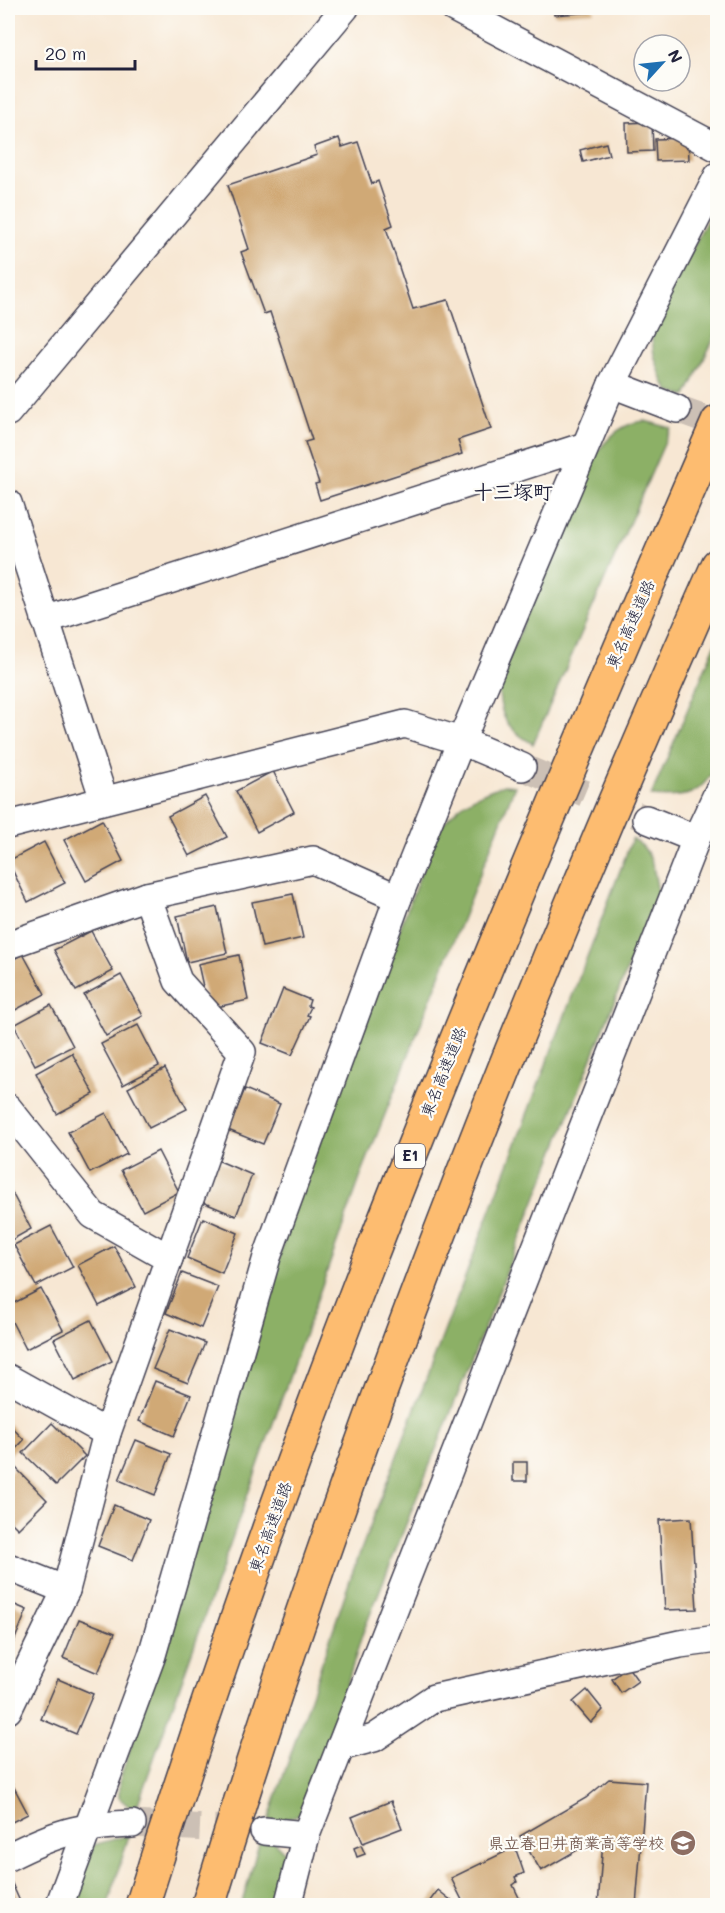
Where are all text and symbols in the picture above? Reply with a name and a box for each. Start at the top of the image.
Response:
scale bar [36,33,135,71]
north arrow [632,33,692,93]
text: 20 m [45,41,86,65]
text: N [664,46,688,66]
district label: 十三塚町 [473,478,553,504]
street label: 東名高速道路 [600,576,659,672]
street label: 東名高速道路 [415,1023,470,1120]
road number: E1 [395,1144,425,1168]
street label: 東名高速道路 [243,1478,296,1576]
school or university icon: 県立春日井商業高等学校 [668,1828,698,1858]
place label: 県立春日井商業高等学校 [488,1832,664,1853]

